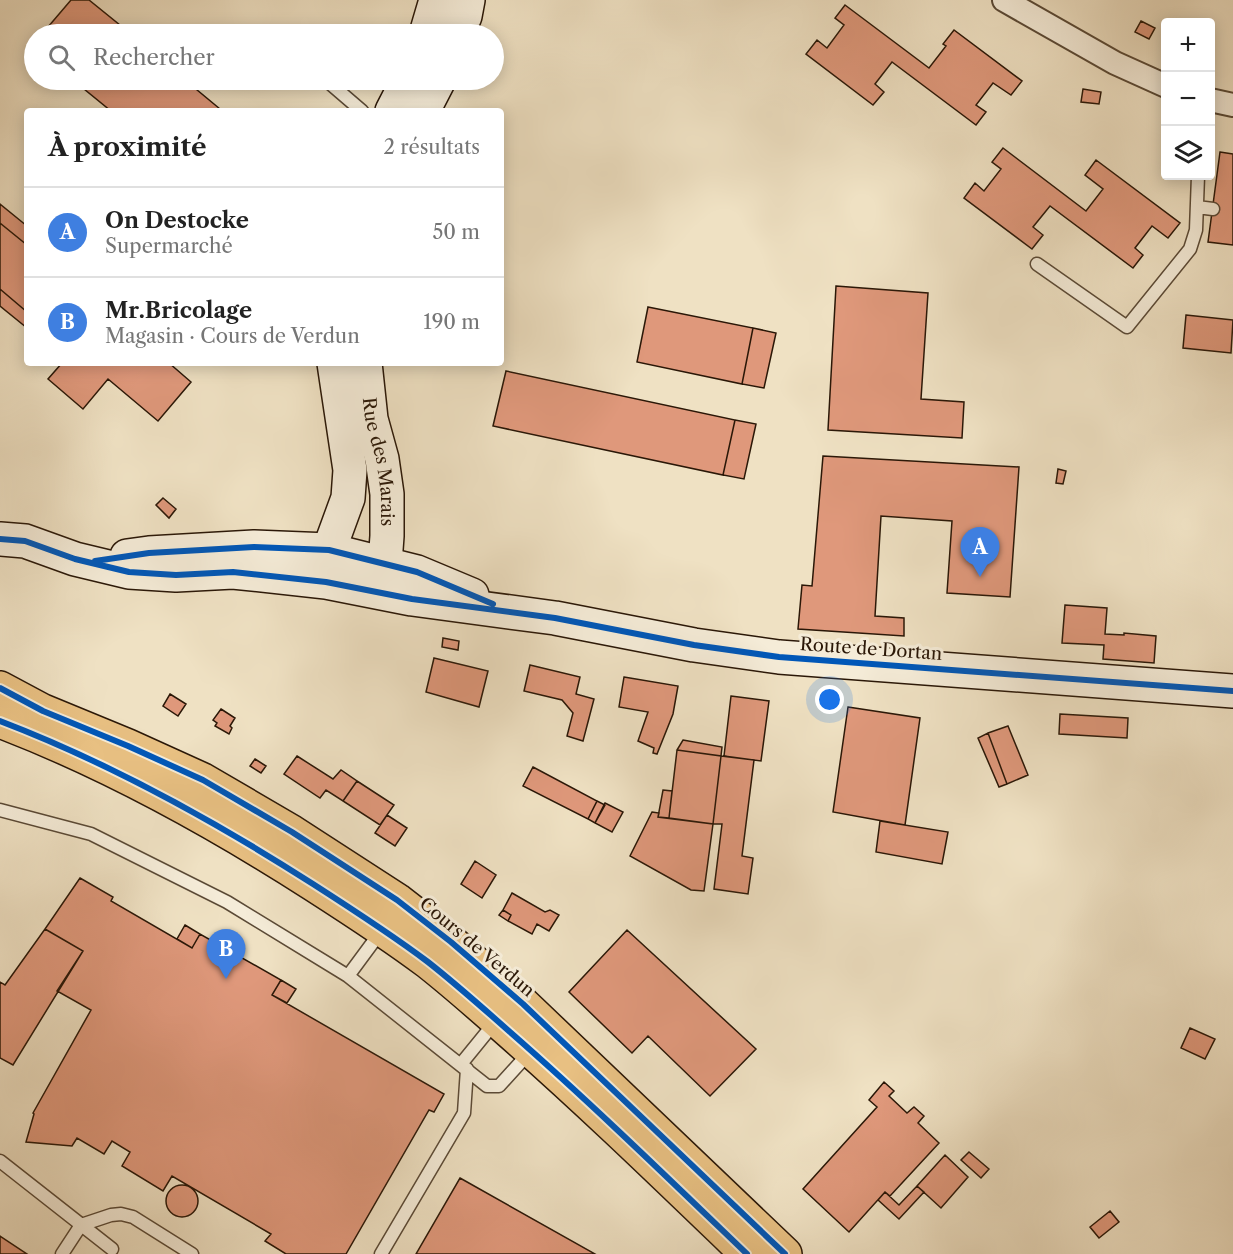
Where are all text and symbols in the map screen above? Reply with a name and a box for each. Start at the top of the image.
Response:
map controls [1161,18,1215,180]
button: + [1161,18,1215,72]
search box [24,24,504,90]
icon: search [45,41,78,74]
text: Rechercher [93,44,215,71]
button: − [1161,72,1215,126]
button: layers [1161,126,1215,180]
text: À proximité [48,131,207,163]
text: 2 résultats [383,135,480,159]
text: On Destocke [105,207,249,234]
text: A [60,220,75,244]
text: 50 m [433,220,480,244]
text: Supermarché [105,234,233,258]
text: Mr.Bricolage [105,297,252,324]
text: B [60,310,75,334]
text: 190 m [423,310,480,334]
text: Magasin · Cours de Verdun [105,324,360,348]
street label: Rue des Marais [358,396,398,526]
pin: A [960,528,1000,577]
street label: Route de Dortan [799,633,943,665]
your location [815,685,844,714]
street label: Cours de Verdun [415,892,539,1002]
pin: B [206,930,246,979]

